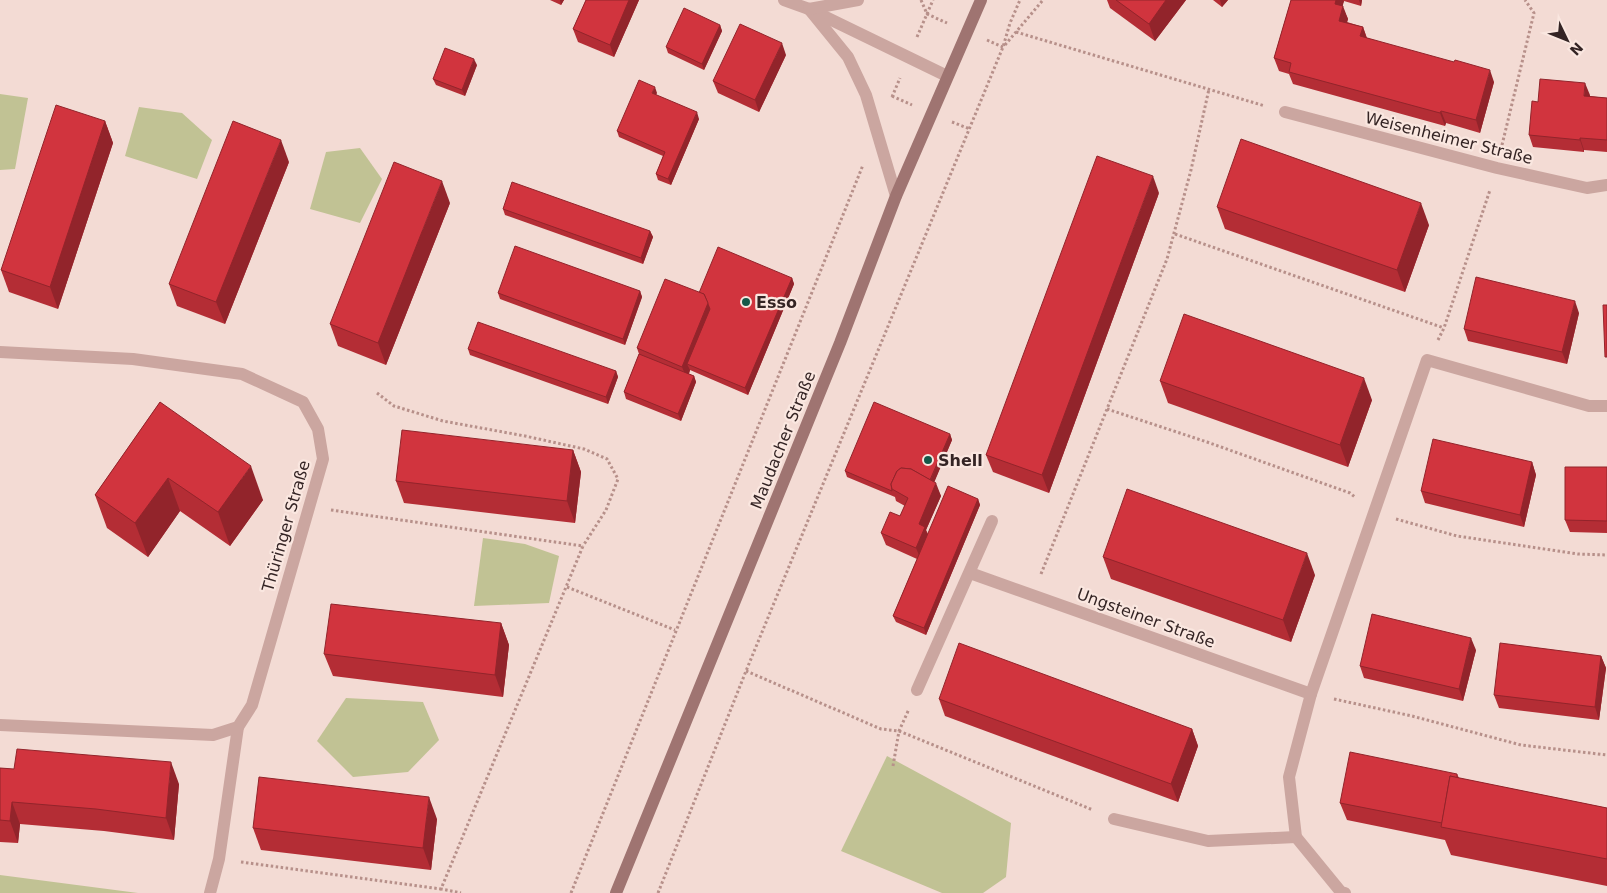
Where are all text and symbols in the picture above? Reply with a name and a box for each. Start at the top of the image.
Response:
north arrow [1542,15,1592,65]
text: N [1567,39,1586,59]
street label: Weisenheimer Straße [1363,108,1535,168]
place label: Esso [756,293,797,312]
marker: Esso [740,296,752,308]
street label: Maudacher Straße [747,368,819,512]
place label: Shell [938,451,983,470]
marker: Shell [922,454,934,466]
street label: Thüringer Straße [258,458,314,595]
street label: Ungsteiner Straße [1074,584,1218,652]

